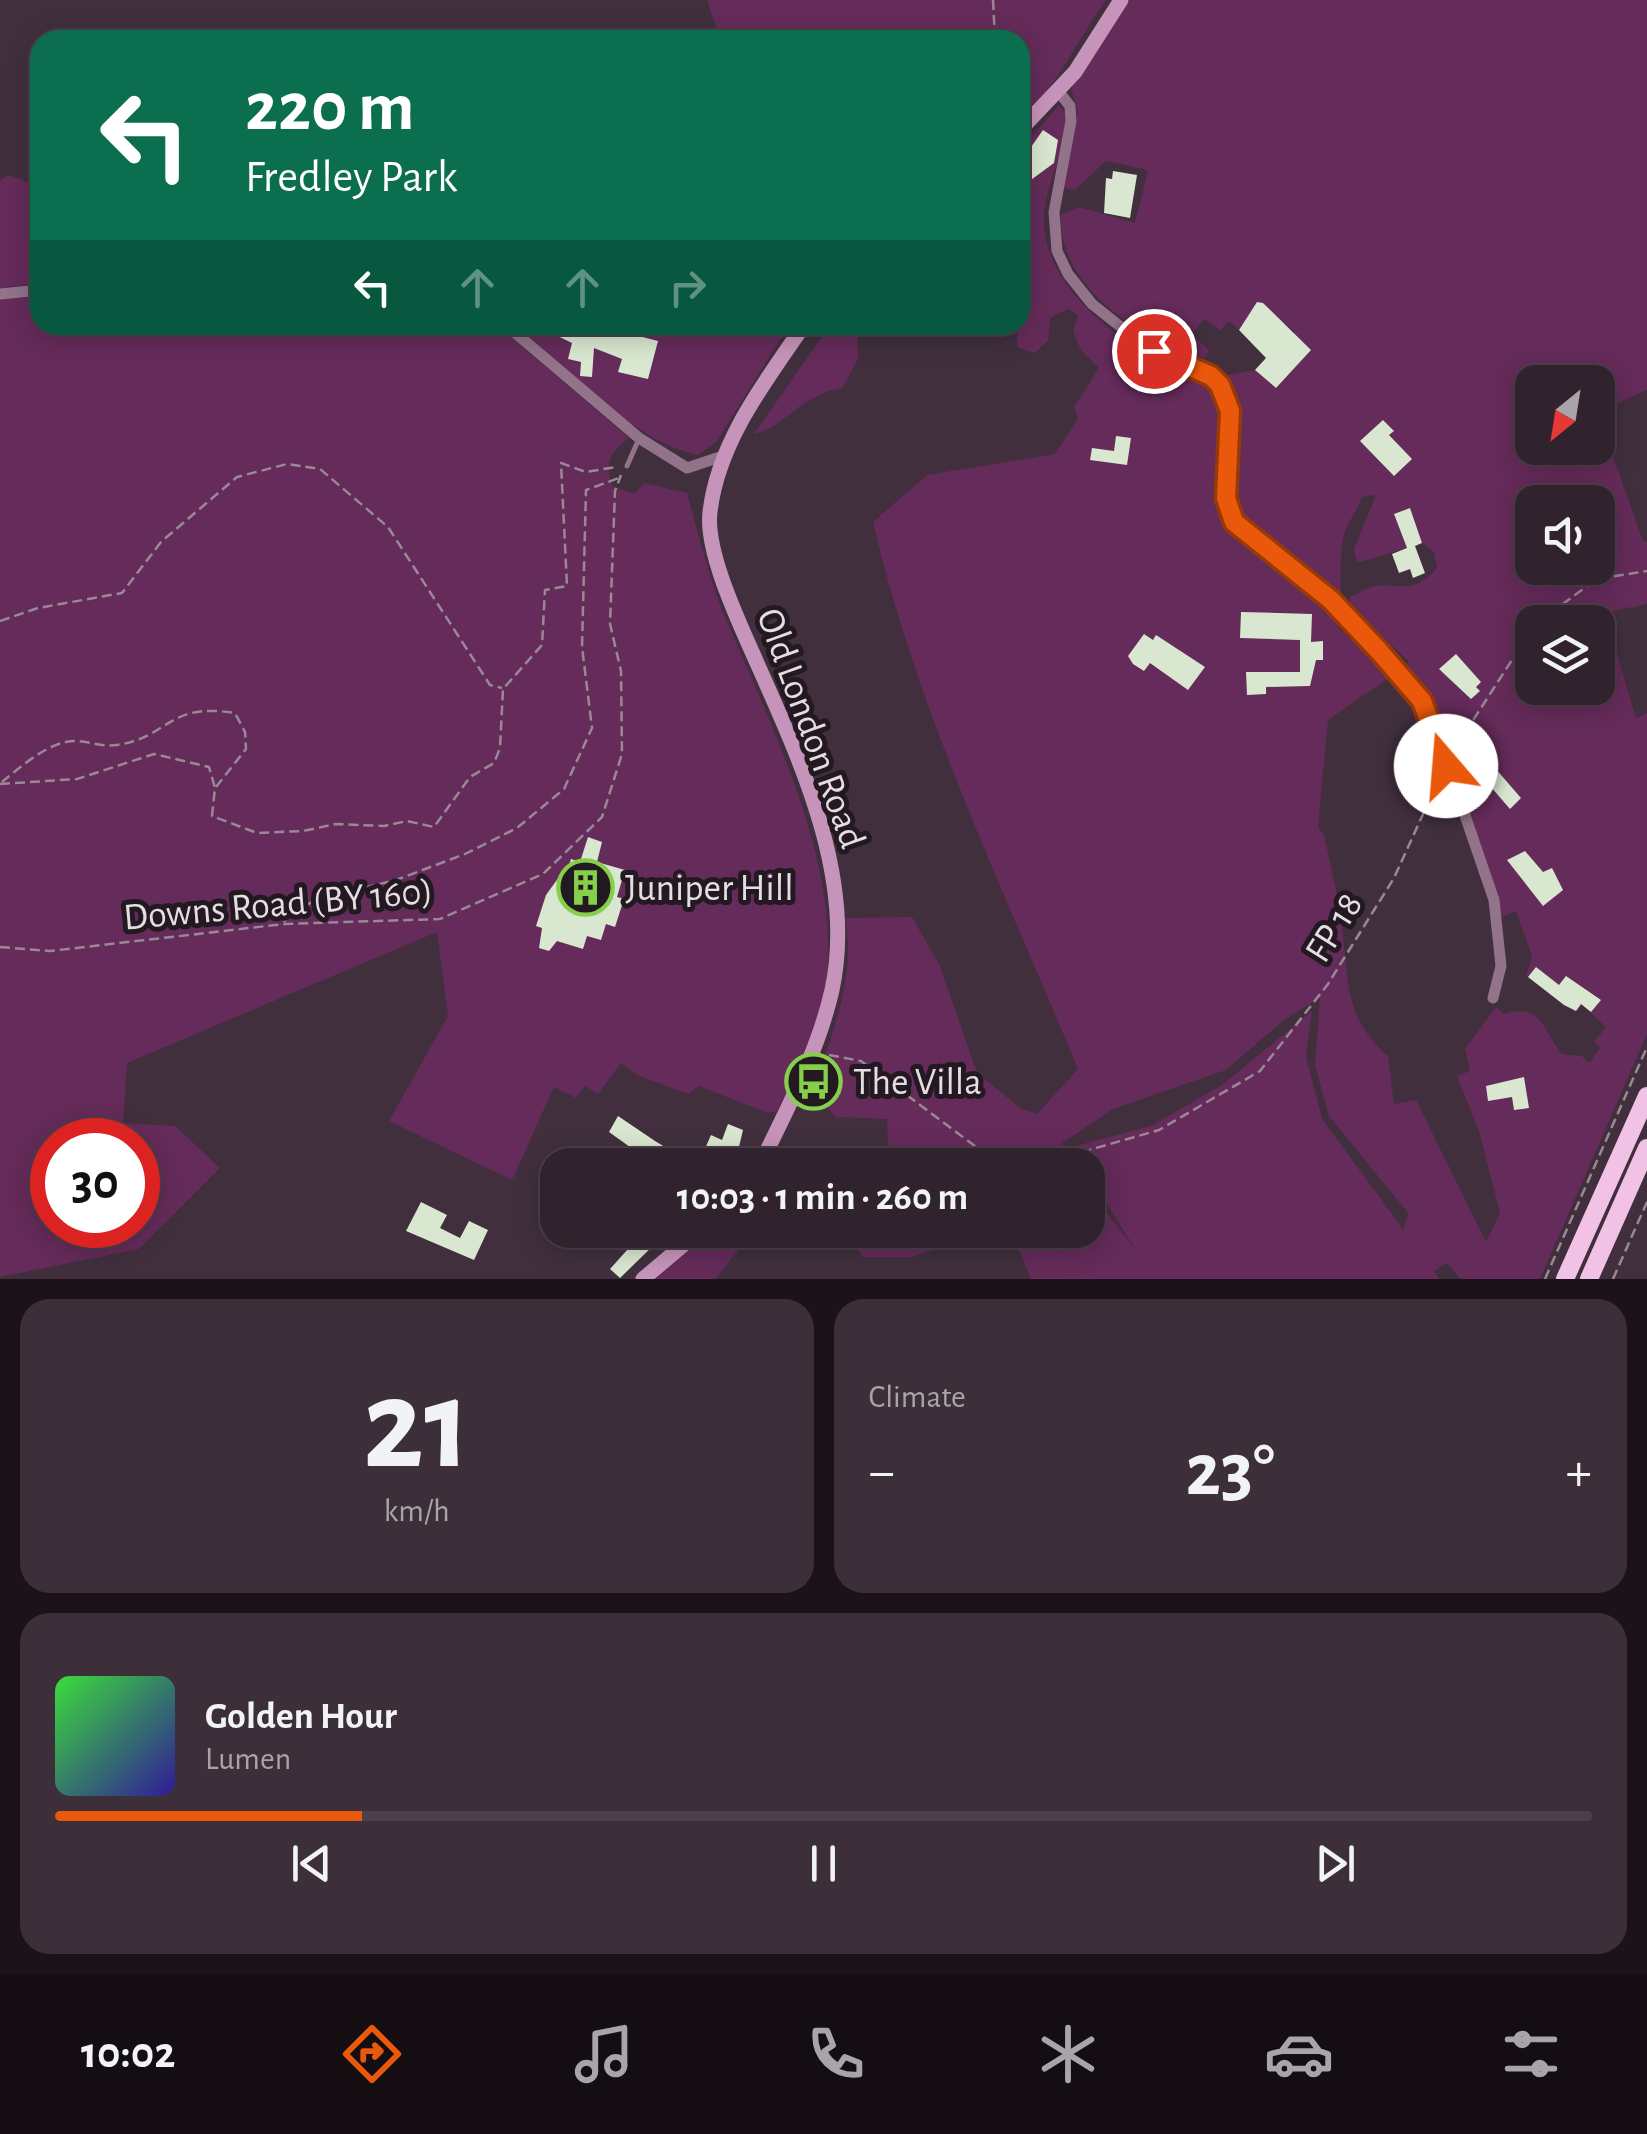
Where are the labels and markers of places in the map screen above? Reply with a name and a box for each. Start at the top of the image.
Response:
pin [1112,309,1197,394]
building icon: Juniper Hill [556,857,616,917]
place label: Juniper Hill [625,870,794,908]
bus stop icon: The Villa [784,1051,844,1111]
place label: The Villa [853,1064,982,1102]

